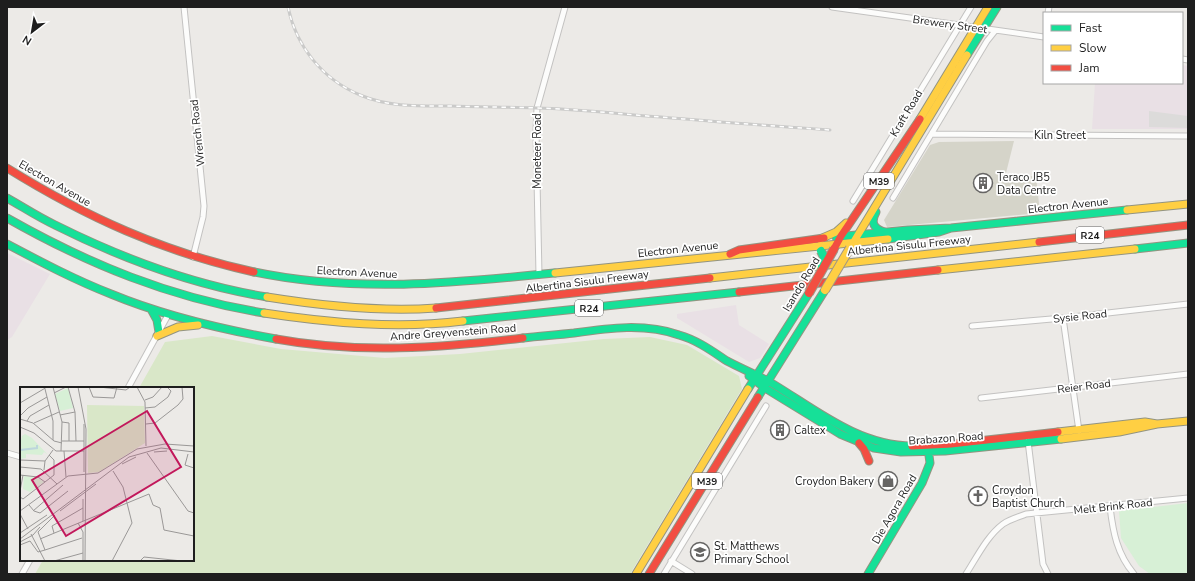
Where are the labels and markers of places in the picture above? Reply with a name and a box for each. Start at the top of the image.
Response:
place label: Teraco JB5 Data Centre [997,170,1056,198]
building icon: Teraco JB5 Data Centre [972,172,994,194]
building icon: Caltex [769,419,791,441]
place label: Caltex [794,423,826,438]
shop icon: Croydon Bakery [877,470,899,492]
place label: Croydon Bakery [795,474,874,489]
place label: Croydon Baptist Church [992,483,1065,511]
church icon: Croydon Baptist Church [967,485,989,507]
place label: St. Matthews Primary School [714,539,790,567]
school or university icon: St. Matthews Primary School [689,541,711,563]

